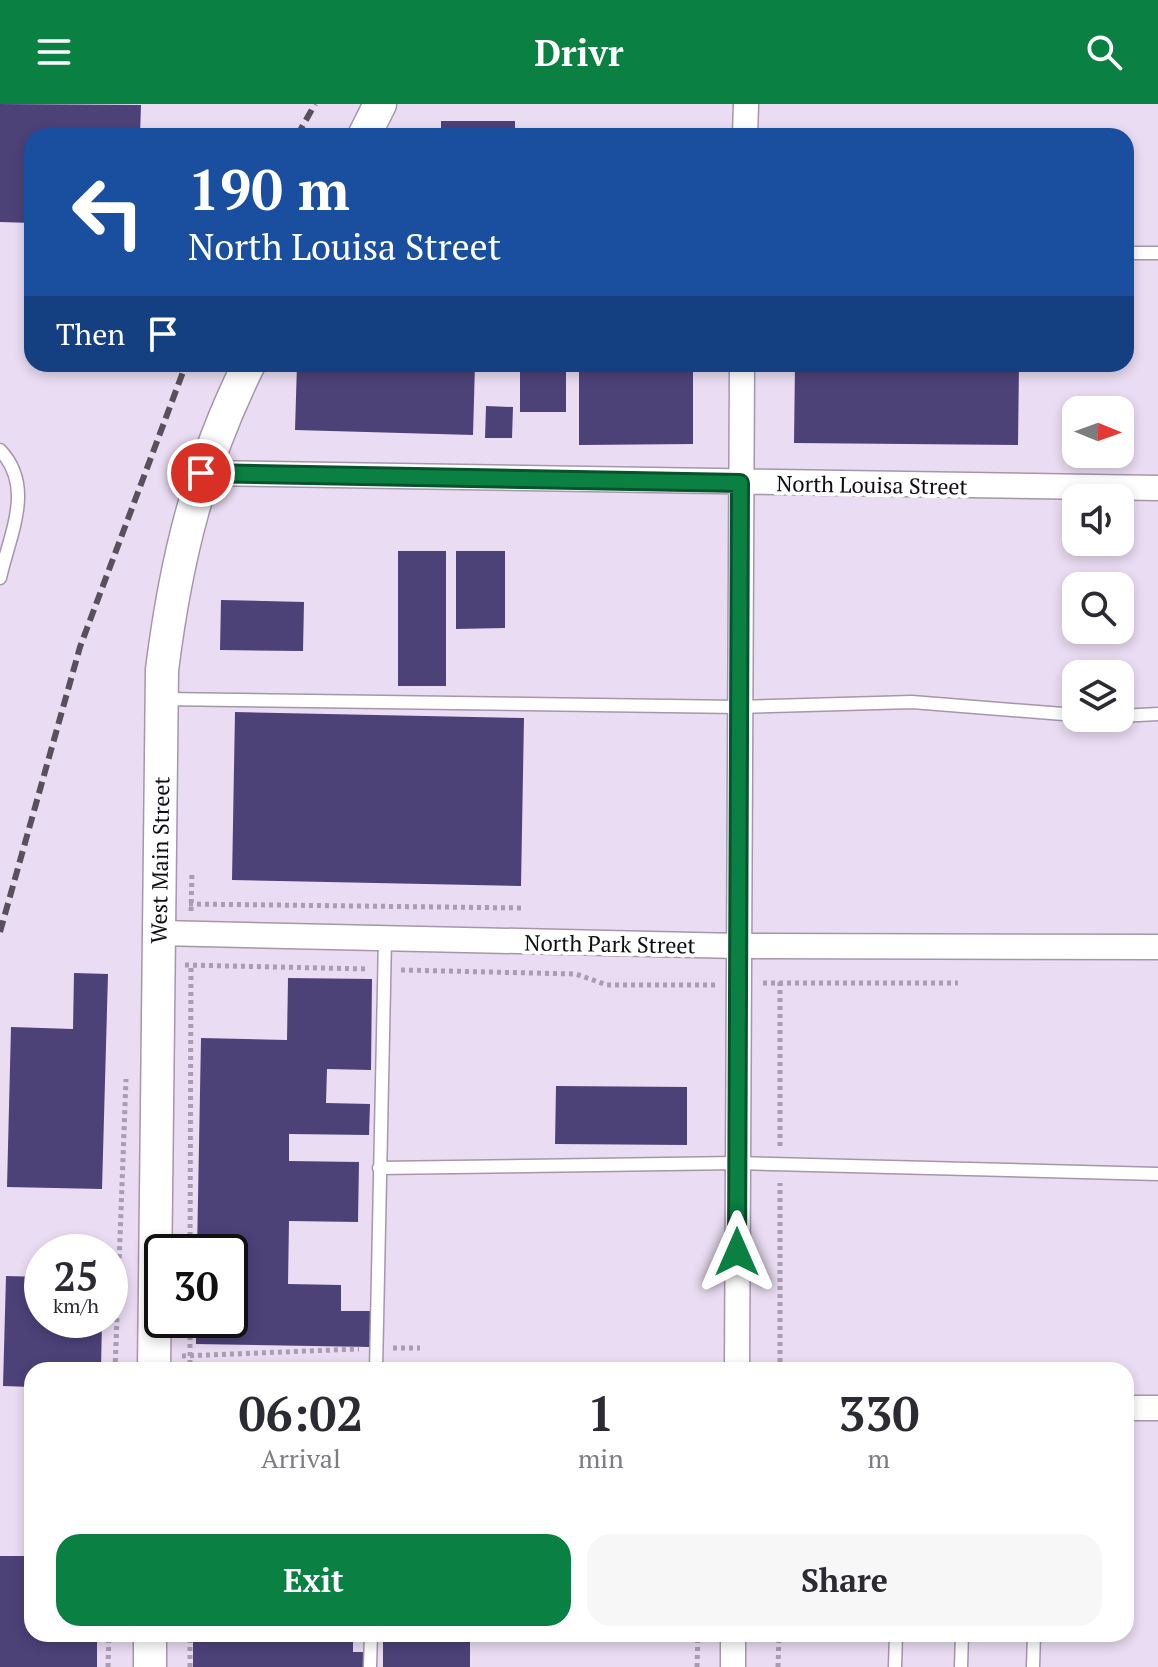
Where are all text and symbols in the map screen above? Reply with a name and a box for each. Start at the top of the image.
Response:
text: Drivr [535,29,623,76]
icon: menu [32,30,76,74]
icon: search [1082,30,1126,74]
text: 190 m [188,152,350,226]
icon: left [56,160,160,264]
text: North Louisa Street [188,223,501,270]
icon: arrive [141,312,185,356]
text: Then [56,314,125,354]
north arrow [1062,396,1134,468]
map controls [1062,396,1134,732]
pin [167,439,235,507]
icon: arrive [179,451,223,495]
street label: North Louisa Street [776,468,968,501]
button: sound [1062,484,1134,556]
button: search [1062,572,1134,644]
button: layers [1062,660,1134,732]
street label: West Main Street [144,776,175,944]
street label: North Park Street [524,928,696,959]
position arrow [695,1210,779,1294]
speed limit sign: 30 [144,1234,248,1338]
text: 25 [53,1249,99,1302]
text: km/h [53,1292,99,1319]
text: 06:02 [238,1381,363,1445]
text: 1 [587,1381,614,1445]
text: 330 [838,1381,920,1445]
text: Arrival [261,1441,341,1475]
text: min [578,1441,624,1475]
text: m [868,1441,890,1475]
button: Exit [56,1534,571,1626]
button: Share [587,1534,1102,1626]

